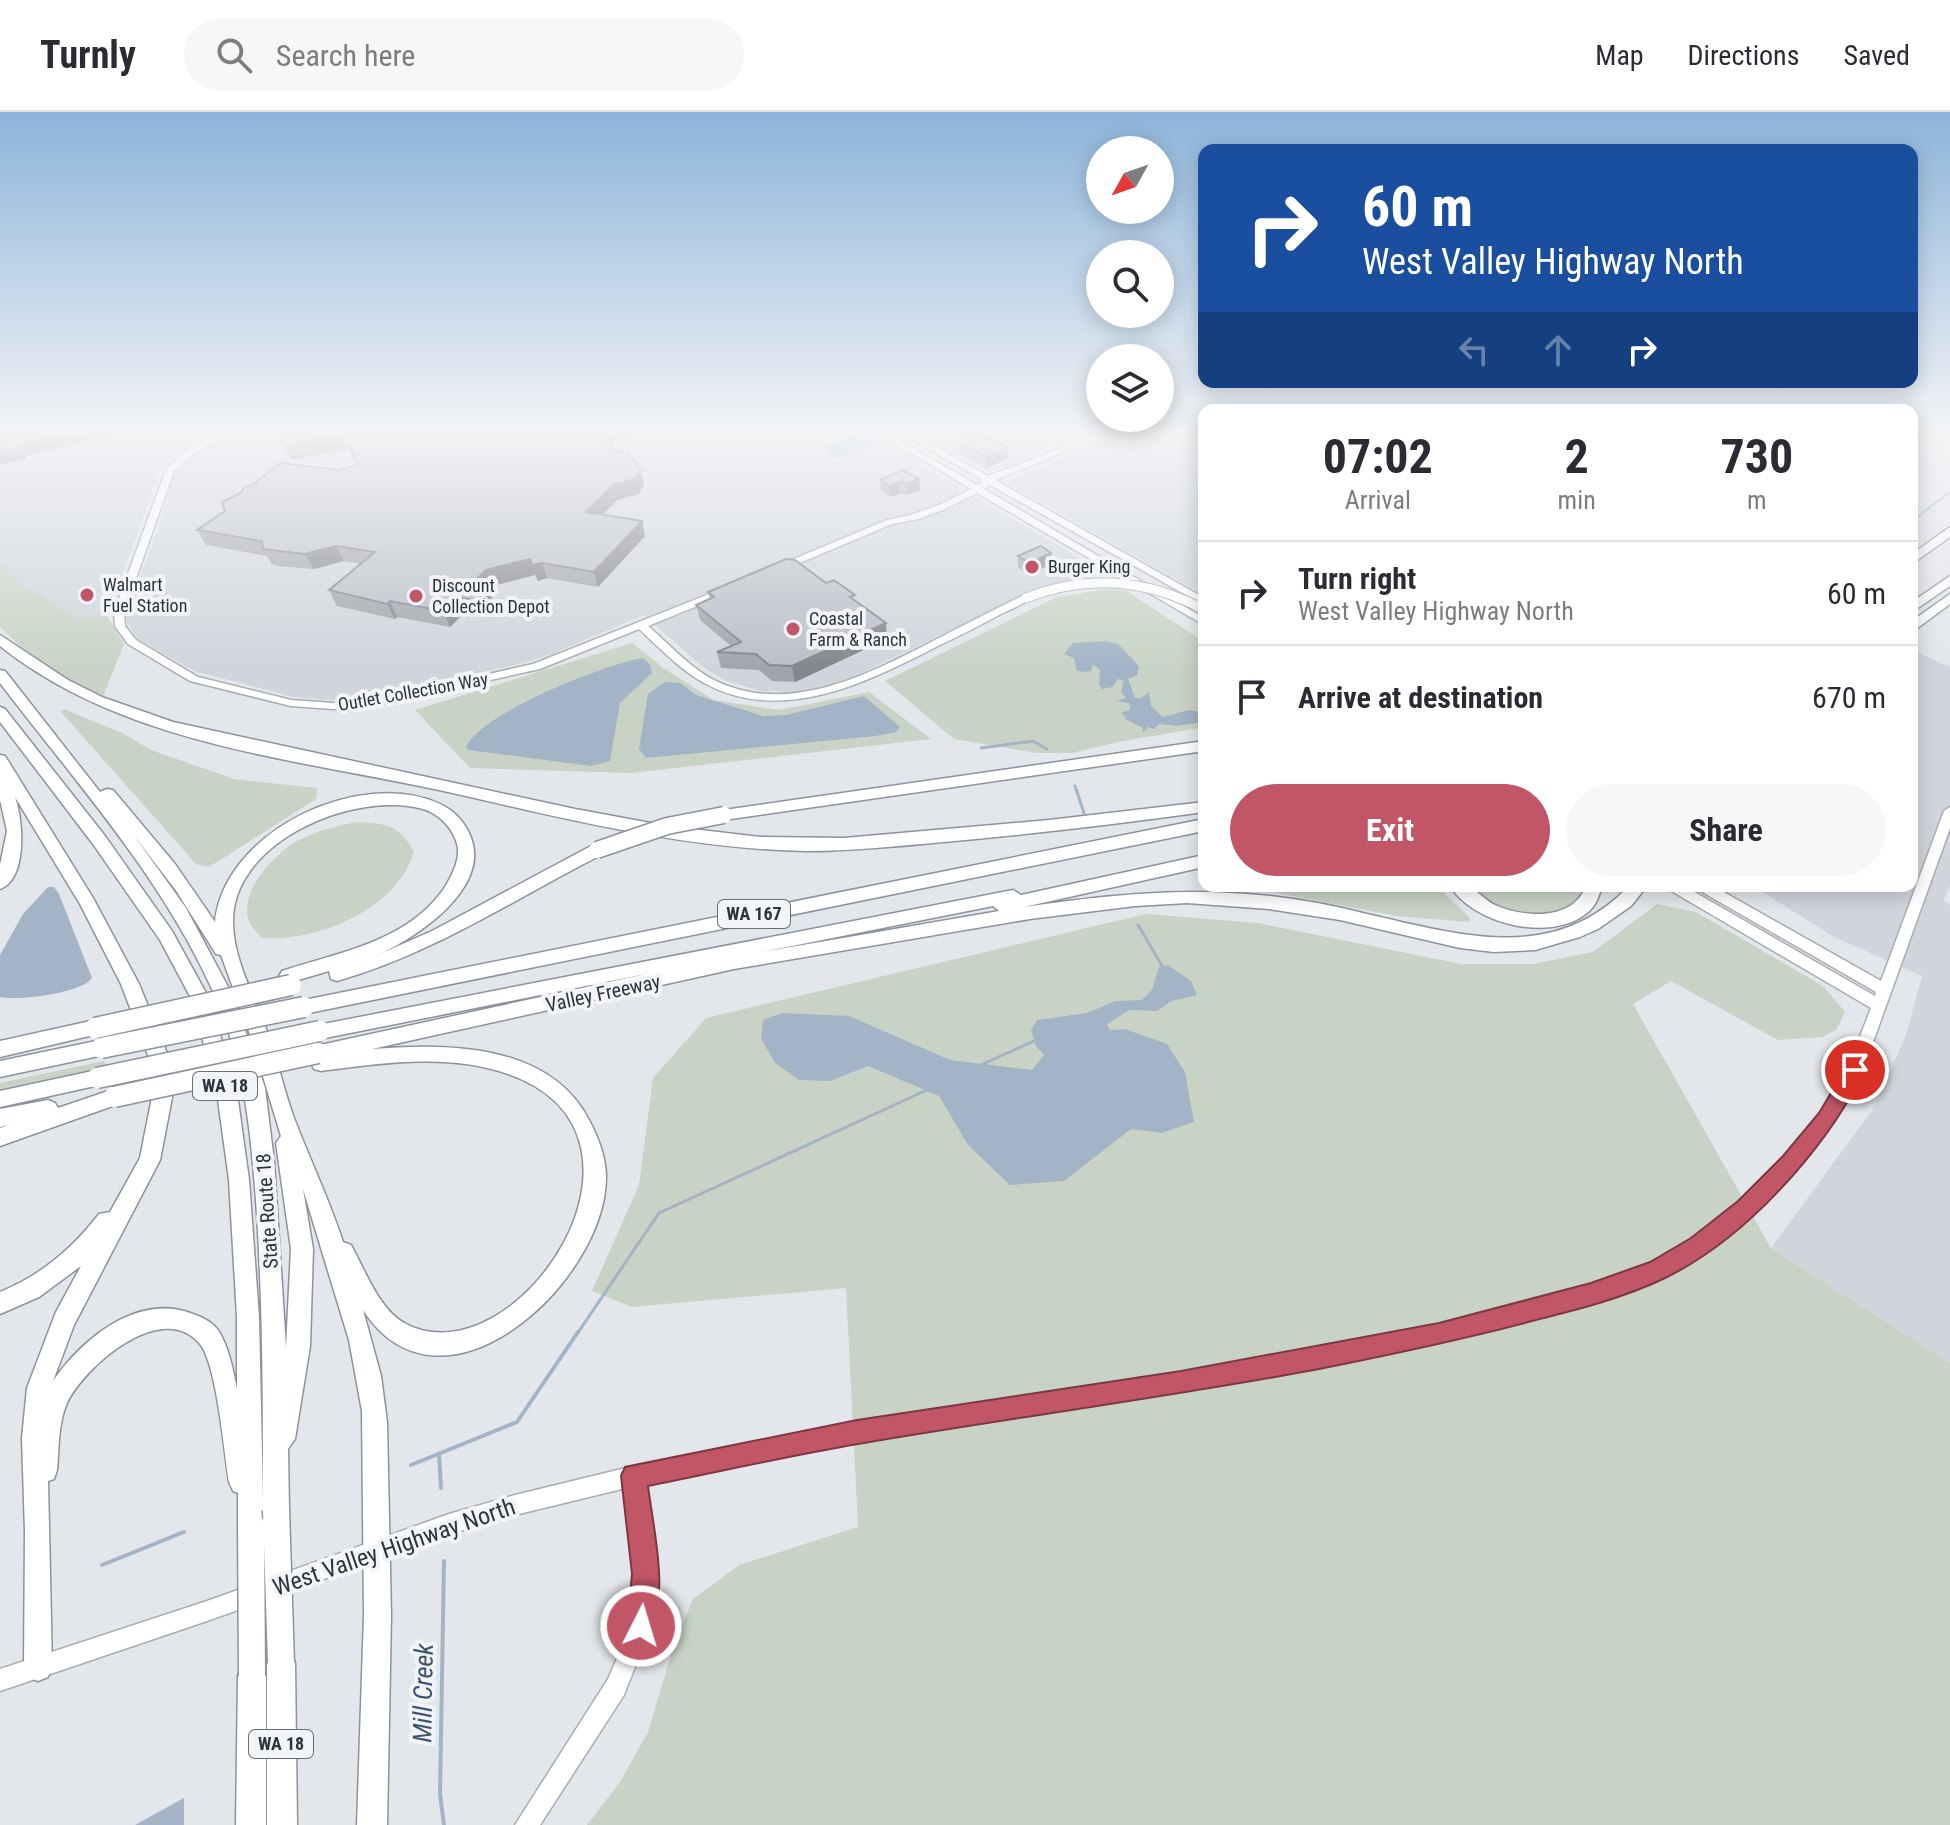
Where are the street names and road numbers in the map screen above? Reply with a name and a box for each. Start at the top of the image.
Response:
street label: Outlet Collection Way [336,668,490,715]
road number: WA 167 [718,900,790,928]
street label: Valley Freeway [544,969,662,1017]
road number: WA 18 [193,1072,257,1100]
street label: State Route 18 [251,1152,283,1270]
street label: West Valley Highway North [269,1492,519,1602]
road number: WA 18 [249,1730,313,1758]

